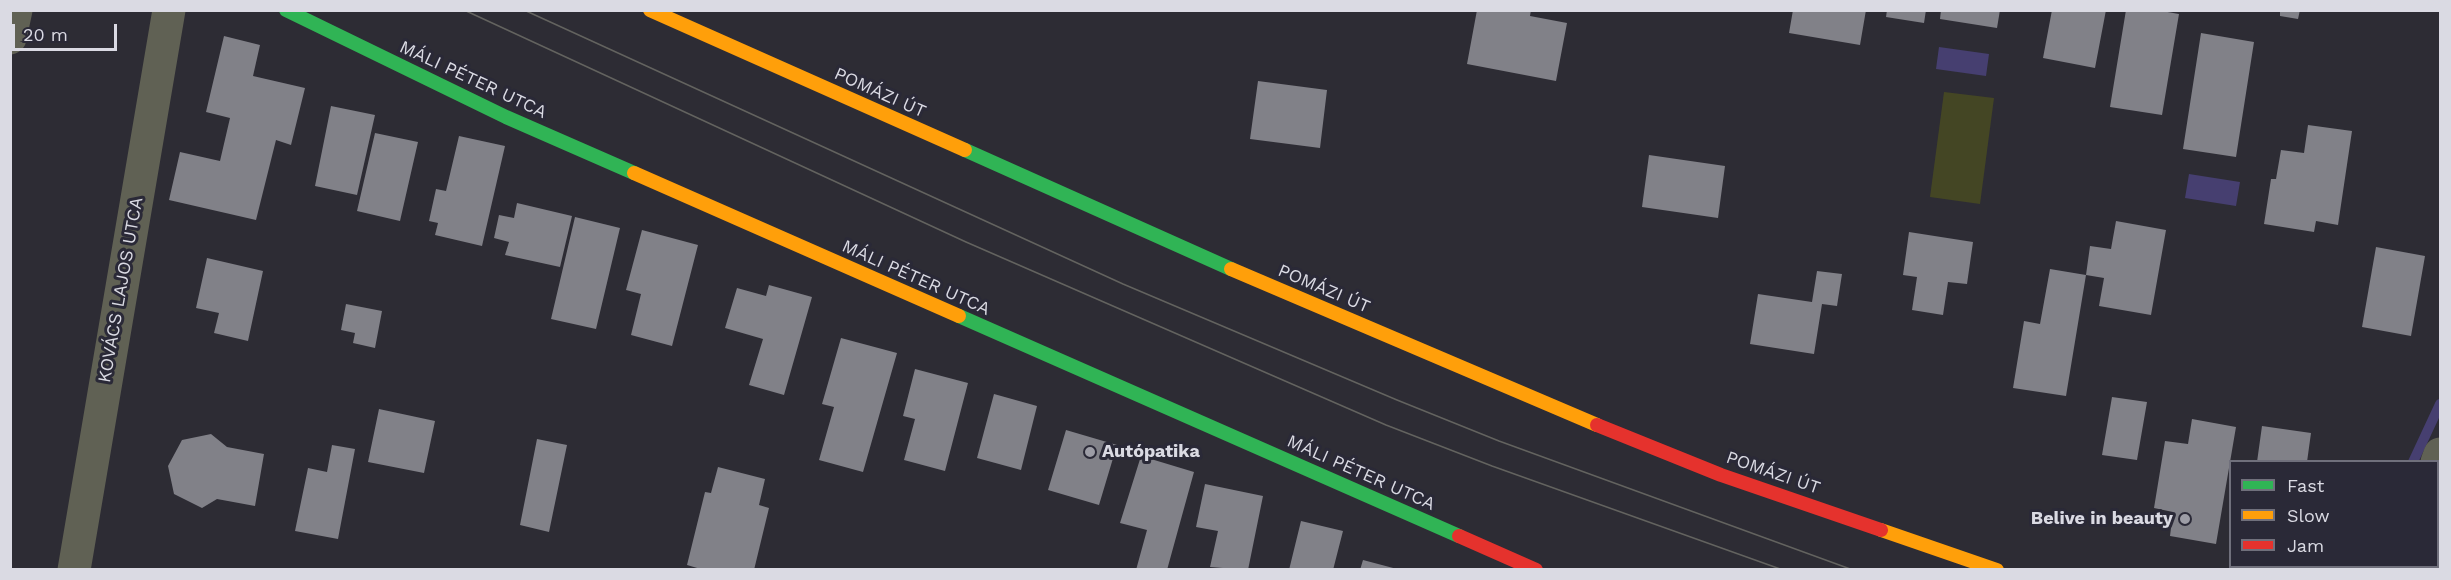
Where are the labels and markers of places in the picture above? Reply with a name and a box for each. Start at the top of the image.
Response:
place label: Autópatika [1102,441,1200,463]
marker: Autópatika [1083,445,1097,459]
place label: Belive in beauty [2031,508,2173,530]
marker: Belive in beauty [2178,512,2192,526]

